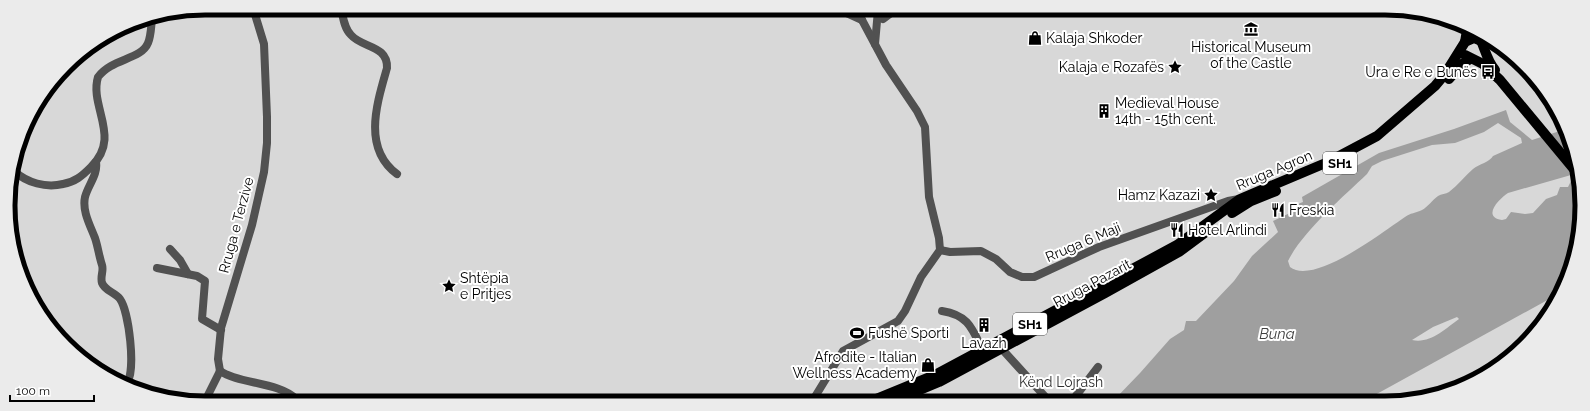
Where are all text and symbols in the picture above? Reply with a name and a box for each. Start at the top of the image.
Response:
museum icon: Historical Museum of the Castle [1243,21,1259,37]
shop icon: Kalaja Shkoder [1027,30,1043,46]
place label: Kalaja Shkoder [1046,30,1142,46]
place label: Historical Museum of the Castle [1191,39,1311,71]
place label: Kalaja e Rozafës [1059,59,1164,75]
place icon: Kalaja e Rozafës [1167,59,1183,75]
place label: Ura e Re e Bunës [1365,64,1477,80]
bus stop icon: Ura e Re e Bunës [1480,64,1496,80]
place label: Medieval House 14th - 15th cent. [1115,95,1219,127]
building icon: Medieval House 14th - 15th cent. [1096,103,1112,119]
street label: Rruga Agron [1234,147,1314,193]
road number: SH1 [1323,152,1357,174]
street label: Rruga e Terzive [215,175,257,275]
place label: Hamz Kazazi [1118,187,1200,203]
place icon: Hamz Kazazi [1203,187,1219,203]
restaurant icon: Freskia [1270,202,1286,218]
place label: Freskia [1289,202,1334,218]
street label: Rruga 6 Maji [1043,219,1123,265]
restaurant icon: Hotel Arlindi [1169,222,1185,238]
place label: Hotel Arlindi [1188,222,1267,238]
street label: Rruga Pazarit [1050,256,1134,310]
place label: Shtëpia e Pritjes [460,270,512,302]
place icon: Shtëpia e Pritjes [441,278,457,294]
road number: SH1 [1013,313,1047,335]
building icon: Lavazh [976,317,992,333]
sports icon: Fushë Sporti [849,325,865,341]
place label: Fushë Sporti [868,325,949,341]
water label: Buna [1259,325,1295,343]
place label: Lavazh [961,335,1007,351]
place label: Afrodite - Italian Wellness Academy [793,349,917,381]
shop icon: Afrodite - Italian Wellness Academy [920,357,936,373]
park label: Kënd Lojrash [1019,374,1103,390]
scale bar [10,377,94,403]
text: 100 m [16,384,50,398]

